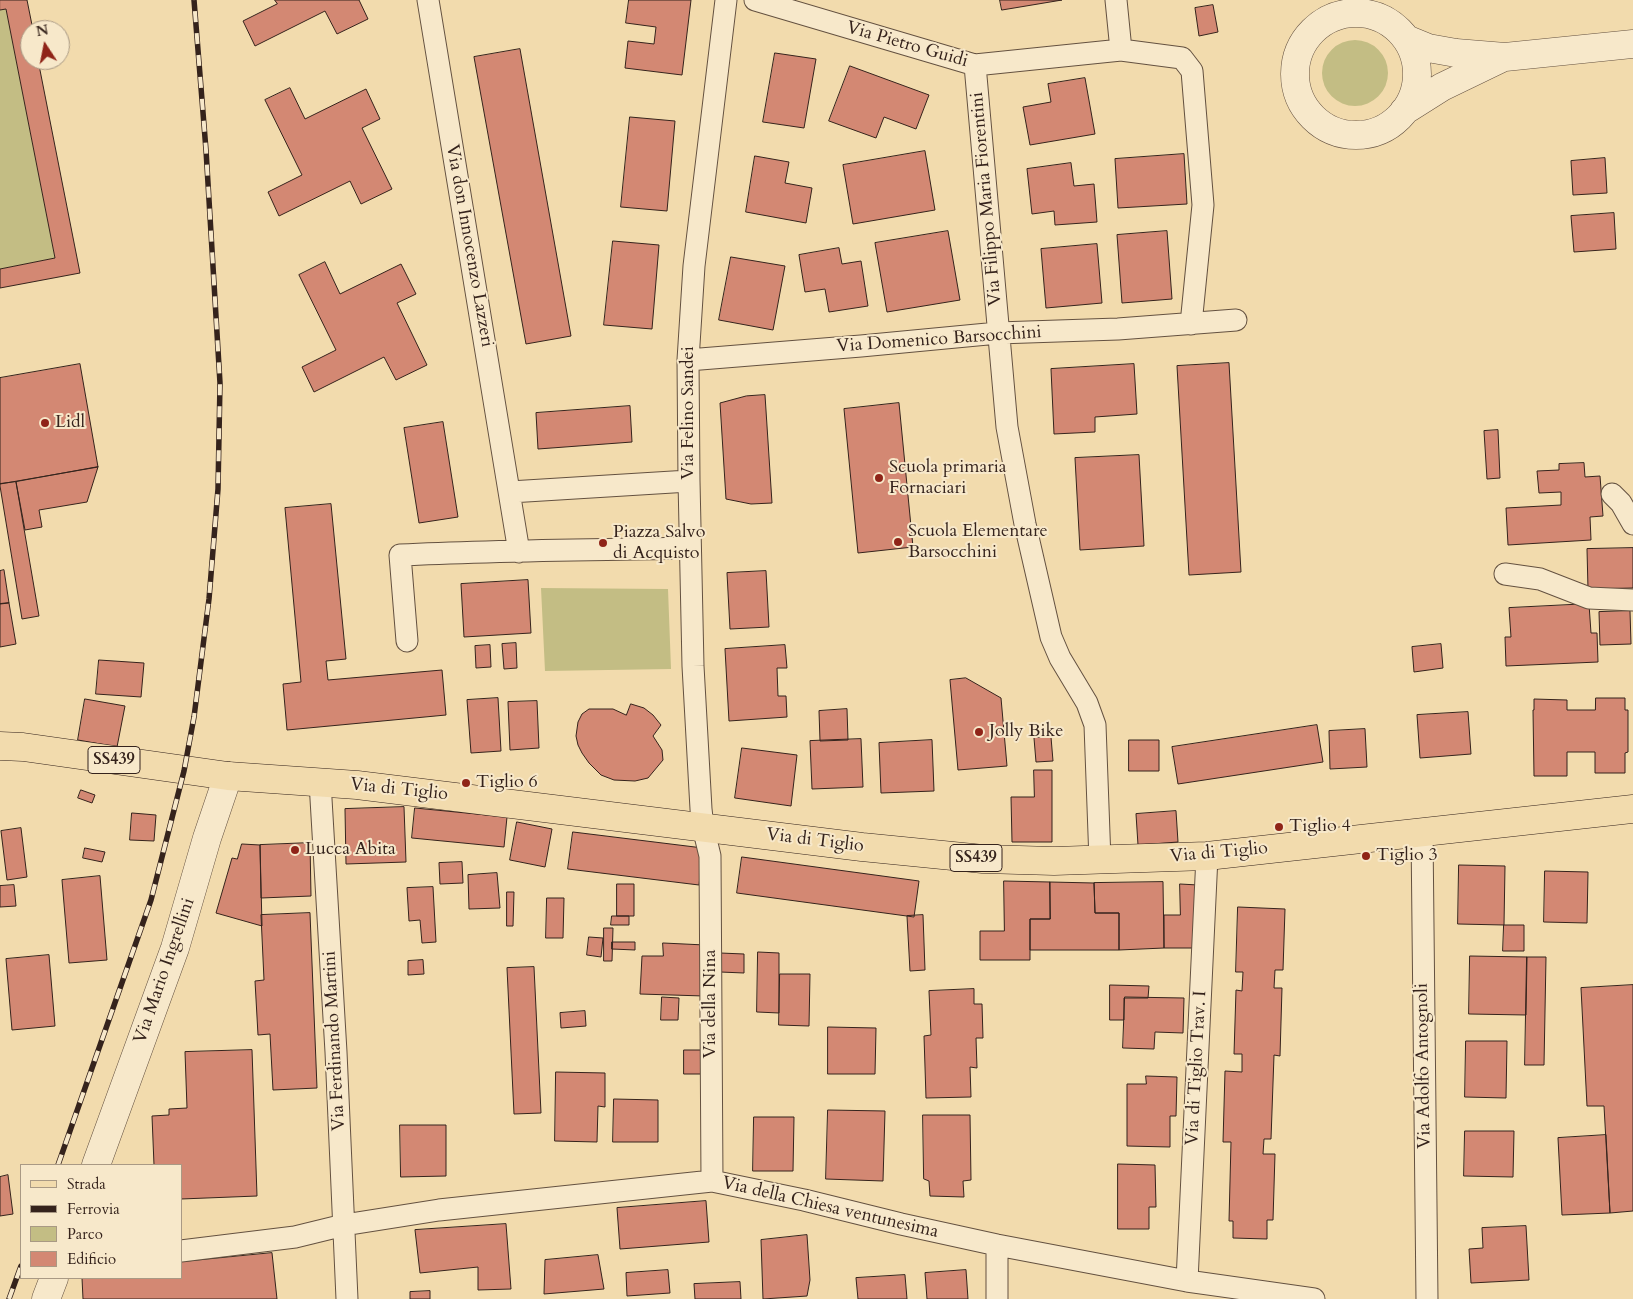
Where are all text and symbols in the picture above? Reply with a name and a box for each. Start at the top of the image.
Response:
street label: Via Pietro Guidi [844,17,970,73]
north arrow [20,20,70,70]
text: N [34,20,50,41]
street label: Via Filippo Maria Fiorentini [967,91,1007,307]
street label: Via don Innocenzo Lazzeri [441,143,497,349]
street label: Via Domenico Barsocchini [836,322,1042,358]
street label: Via Felino Sandei [678,346,700,480]
place label: Lidl [55,412,85,434]
marker: Lidl [39,417,51,429]
place label: Scuola primaria Fornaciari [889,457,1007,499]
marker: Scuola primaria Fornaciari [873,472,885,484]
place label: Scuola Elementare Barsocchini [908,521,1048,564]
place label: Piazza Salvo di Acquisto [613,522,705,564]
marker: Scuola Elementare Barsocchini [892,536,904,548]
marker: Piazza Salvo di Acquisto [597,537,609,549]
place label: Jolly Bike [989,721,1063,743]
marker: Jolly Bike [973,726,985,738]
road number: SS439 [88,746,140,774]
place label: Tiglio 6 [476,772,538,794]
street label: Via di Tiglio [349,774,449,806]
marker: Tiglio 6 [460,777,472,789]
place label: Tiglio 4 [1289,816,1351,838]
marker: Tiglio 4 [1273,821,1285,833]
street label: Via di Tiglio [765,824,865,858]
street label: Via di Tiglio [1169,838,1269,868]
place label: Lucca Abita [305,839,396,861]
marker: Lucca Abita [289,844,301,856]
road number: SS439 [950,844,1002,871]
place label: Tiglio 3 [1376,845,1438,867]
marker: Tiglio 3 [1360,850,1372,862]
street label: Via Mario Ingrellini [130,895,200,1047]
street label: Via Ferdinando Martini [319,950,351,1132]
street label: Via della Nina [700,950,722,1058]
street label: Via Adolfo Antognoli [1412,983,1436,1149]
street label: Via di Tiglio Trav. I [1182,990,1212,1146]
legend [20,1164,182,1279]
street label: Via della Chiesa ventunesima [720,1173,940,1243]
text: Strada [67,1174,106,1194]
text: Ferrovia [67,1199,120,1219]
text: Parco [67,1224,103,1244]
text: Edificio [67,1249,116,1269]

